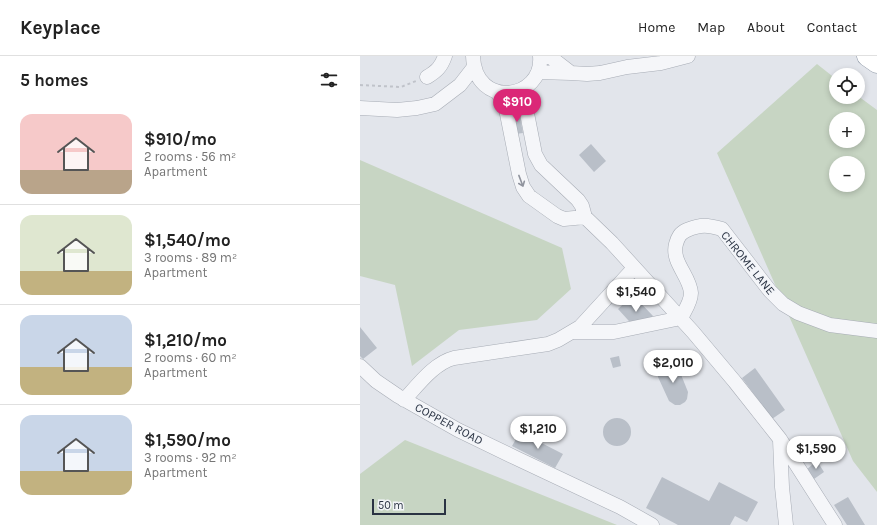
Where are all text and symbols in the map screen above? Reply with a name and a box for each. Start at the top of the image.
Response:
text: Keyplace [20,17,101,39]
text: Home [638,19,675,36]
text: Map [697,19,725,36]
text: About [747,19,785,36]
text: Contact [807,19,857,36]
map controls [829,68,865,192]
button: locate [829,68,865,104]
icon: filters [318,69,340,91]
text: 5 homes [20,70,89,90]
pin: $910 [493,89,541,123]
text: $910 [502,94,532,109]
button: + [829,112,865,148]
text: $910/mo [144,129,217,149]
icon: home [52,130,100,178]
text: 2 rooms · 56 m² [144,149,236,164]
button: − [829,156,865,192]
text: Apartment [144,164,207,179]
one-way arrow [518,175,526,187]
street label: CHROME LANE [718,228,778,298]
text: $1,540/mo [144,230,231,250]
icon: home [52,231,100,279]
text: 3 rooms · 89 m² [144,250,237,265]
text: Apartment [144,265,207,280]
pin: $1,540 [603,279,669,313]
text: $1,540 [616,284,656,299]
text: $1,210/mo [144,330,227,350]
icon: home [52,331,100,379]
text: 2 rooms · 60 m² [144,350,237,365]
pin: $2,010 [640,350,706,384]
text: $2,010 [652,355,694,370]
text: Apartment [144,365,207,380]
street label: COPPER ROAD [412,400,486,448]
pin: $1,210 [505,416,571,450]
text: $1,210 [519,421,557,436]
text: $1,590/mo [144,430,231,450]
icon: home [52,431,100,479]
pin: $1,590 [783,436,849,470]
text: $1,590 [796,441,836,456]
text: 3 rooms · 92 m² [144,450,237,465]
text: Apartment [144,465,207,480]
scale bar [372,497,446,516]
text: 50 m [378,499,404,512]

